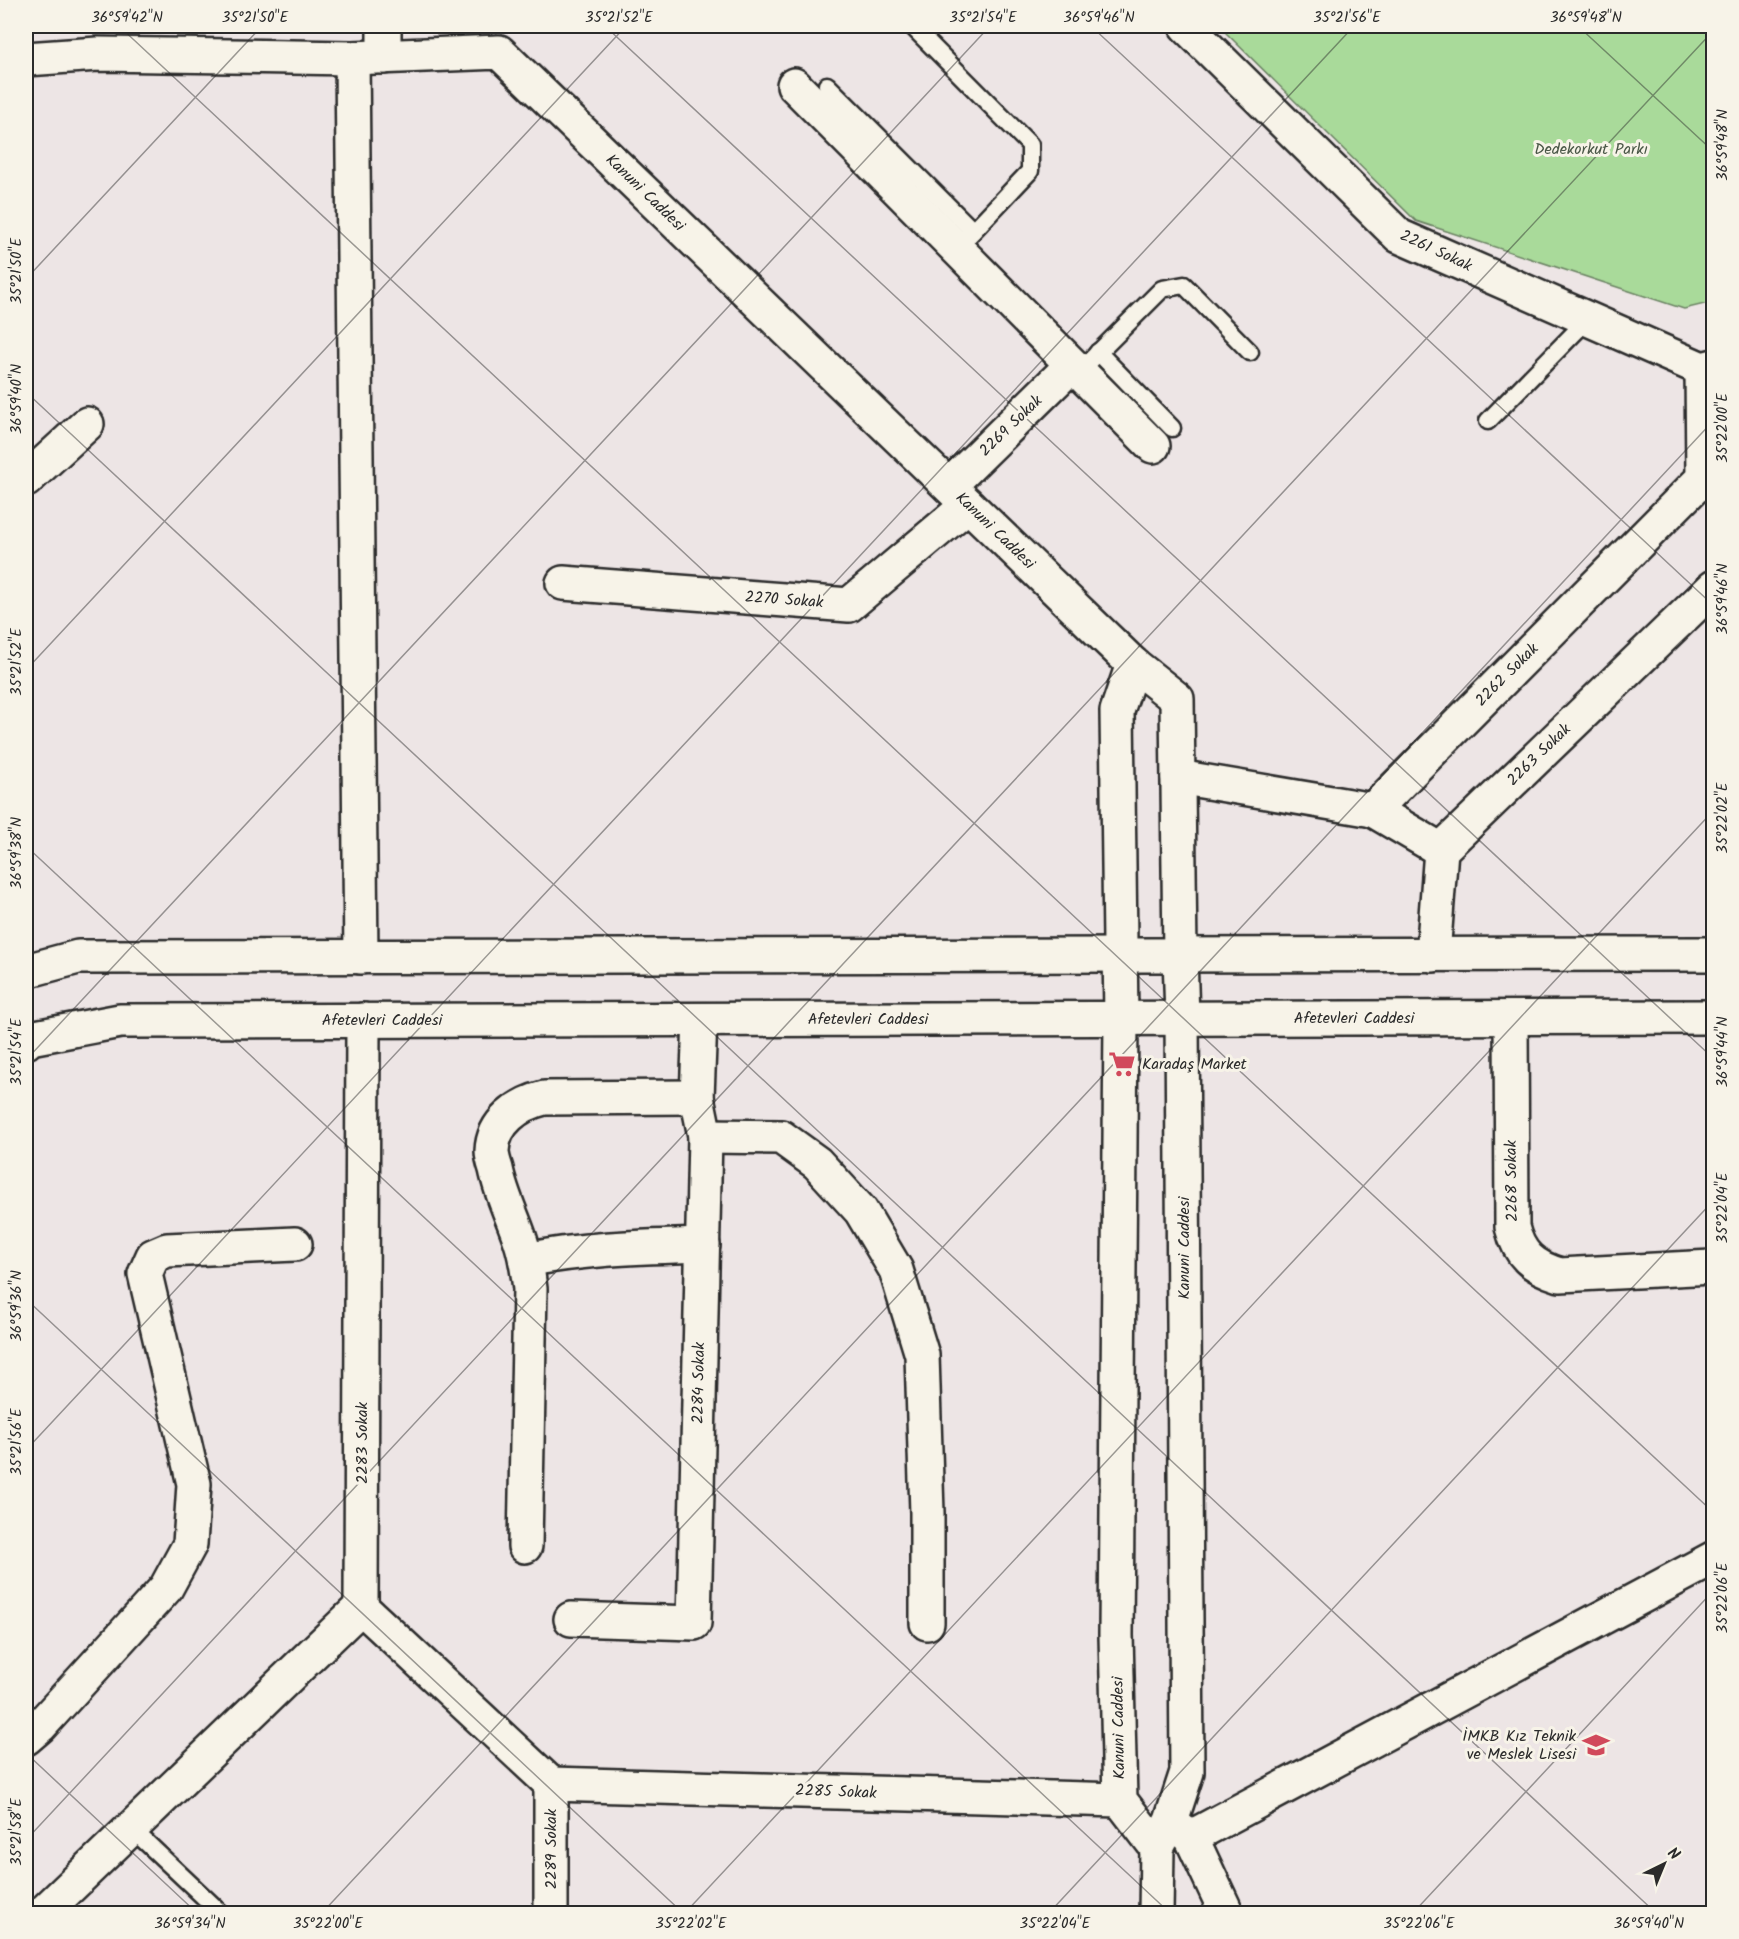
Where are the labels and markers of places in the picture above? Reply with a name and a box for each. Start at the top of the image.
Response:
supermarket icon: Karadaş Market [1107,1049,1137,1079]
place label: Karadaş Market [1142,1052,1248,1077]
place label: İMKB Kız Teknik ve Meslek Lisesi [1462,1724,1577,1767]
school or university icon: İMKB Kız Teknik ve Meslek Lisesi [1581,1730,1611,1760]

